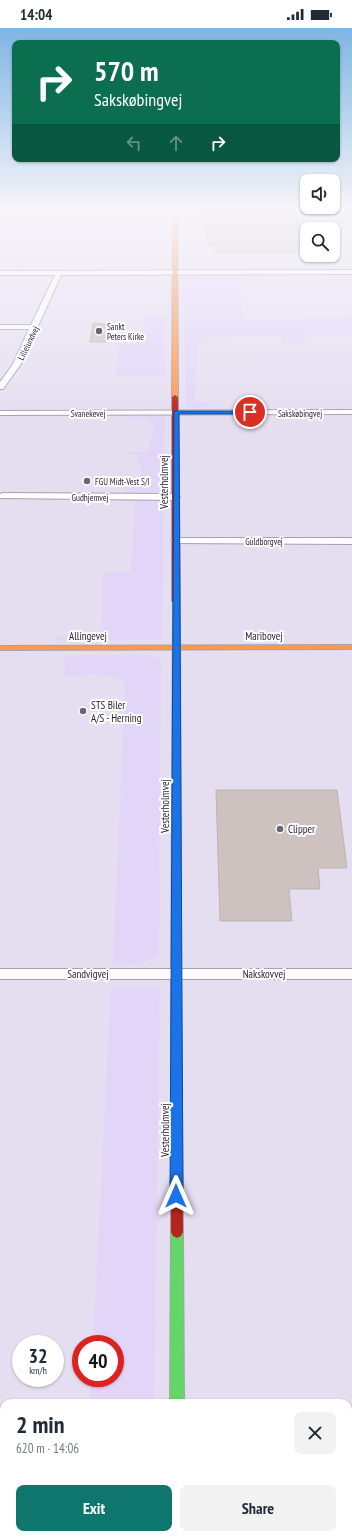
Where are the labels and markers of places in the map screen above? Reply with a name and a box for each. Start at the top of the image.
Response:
place label: Sankt Peters Kirke [107,321,144,342]
marker: Sankt Peters Kirke [94,326,104,336]
pin [233,395,267,429]
marker: FGU Midt-Vest S/I [82,476,92,486]
place label: FGU Midt-Vest S/I [95,476,150,487]
place label: STS Biler A/S - Herning [91,698,142,725]
marker: STS Biler A/S - Herning [78,706,88,716]
place label: Clipper [288,822,315,836]
marker: Clipper [275,824,285,834]

